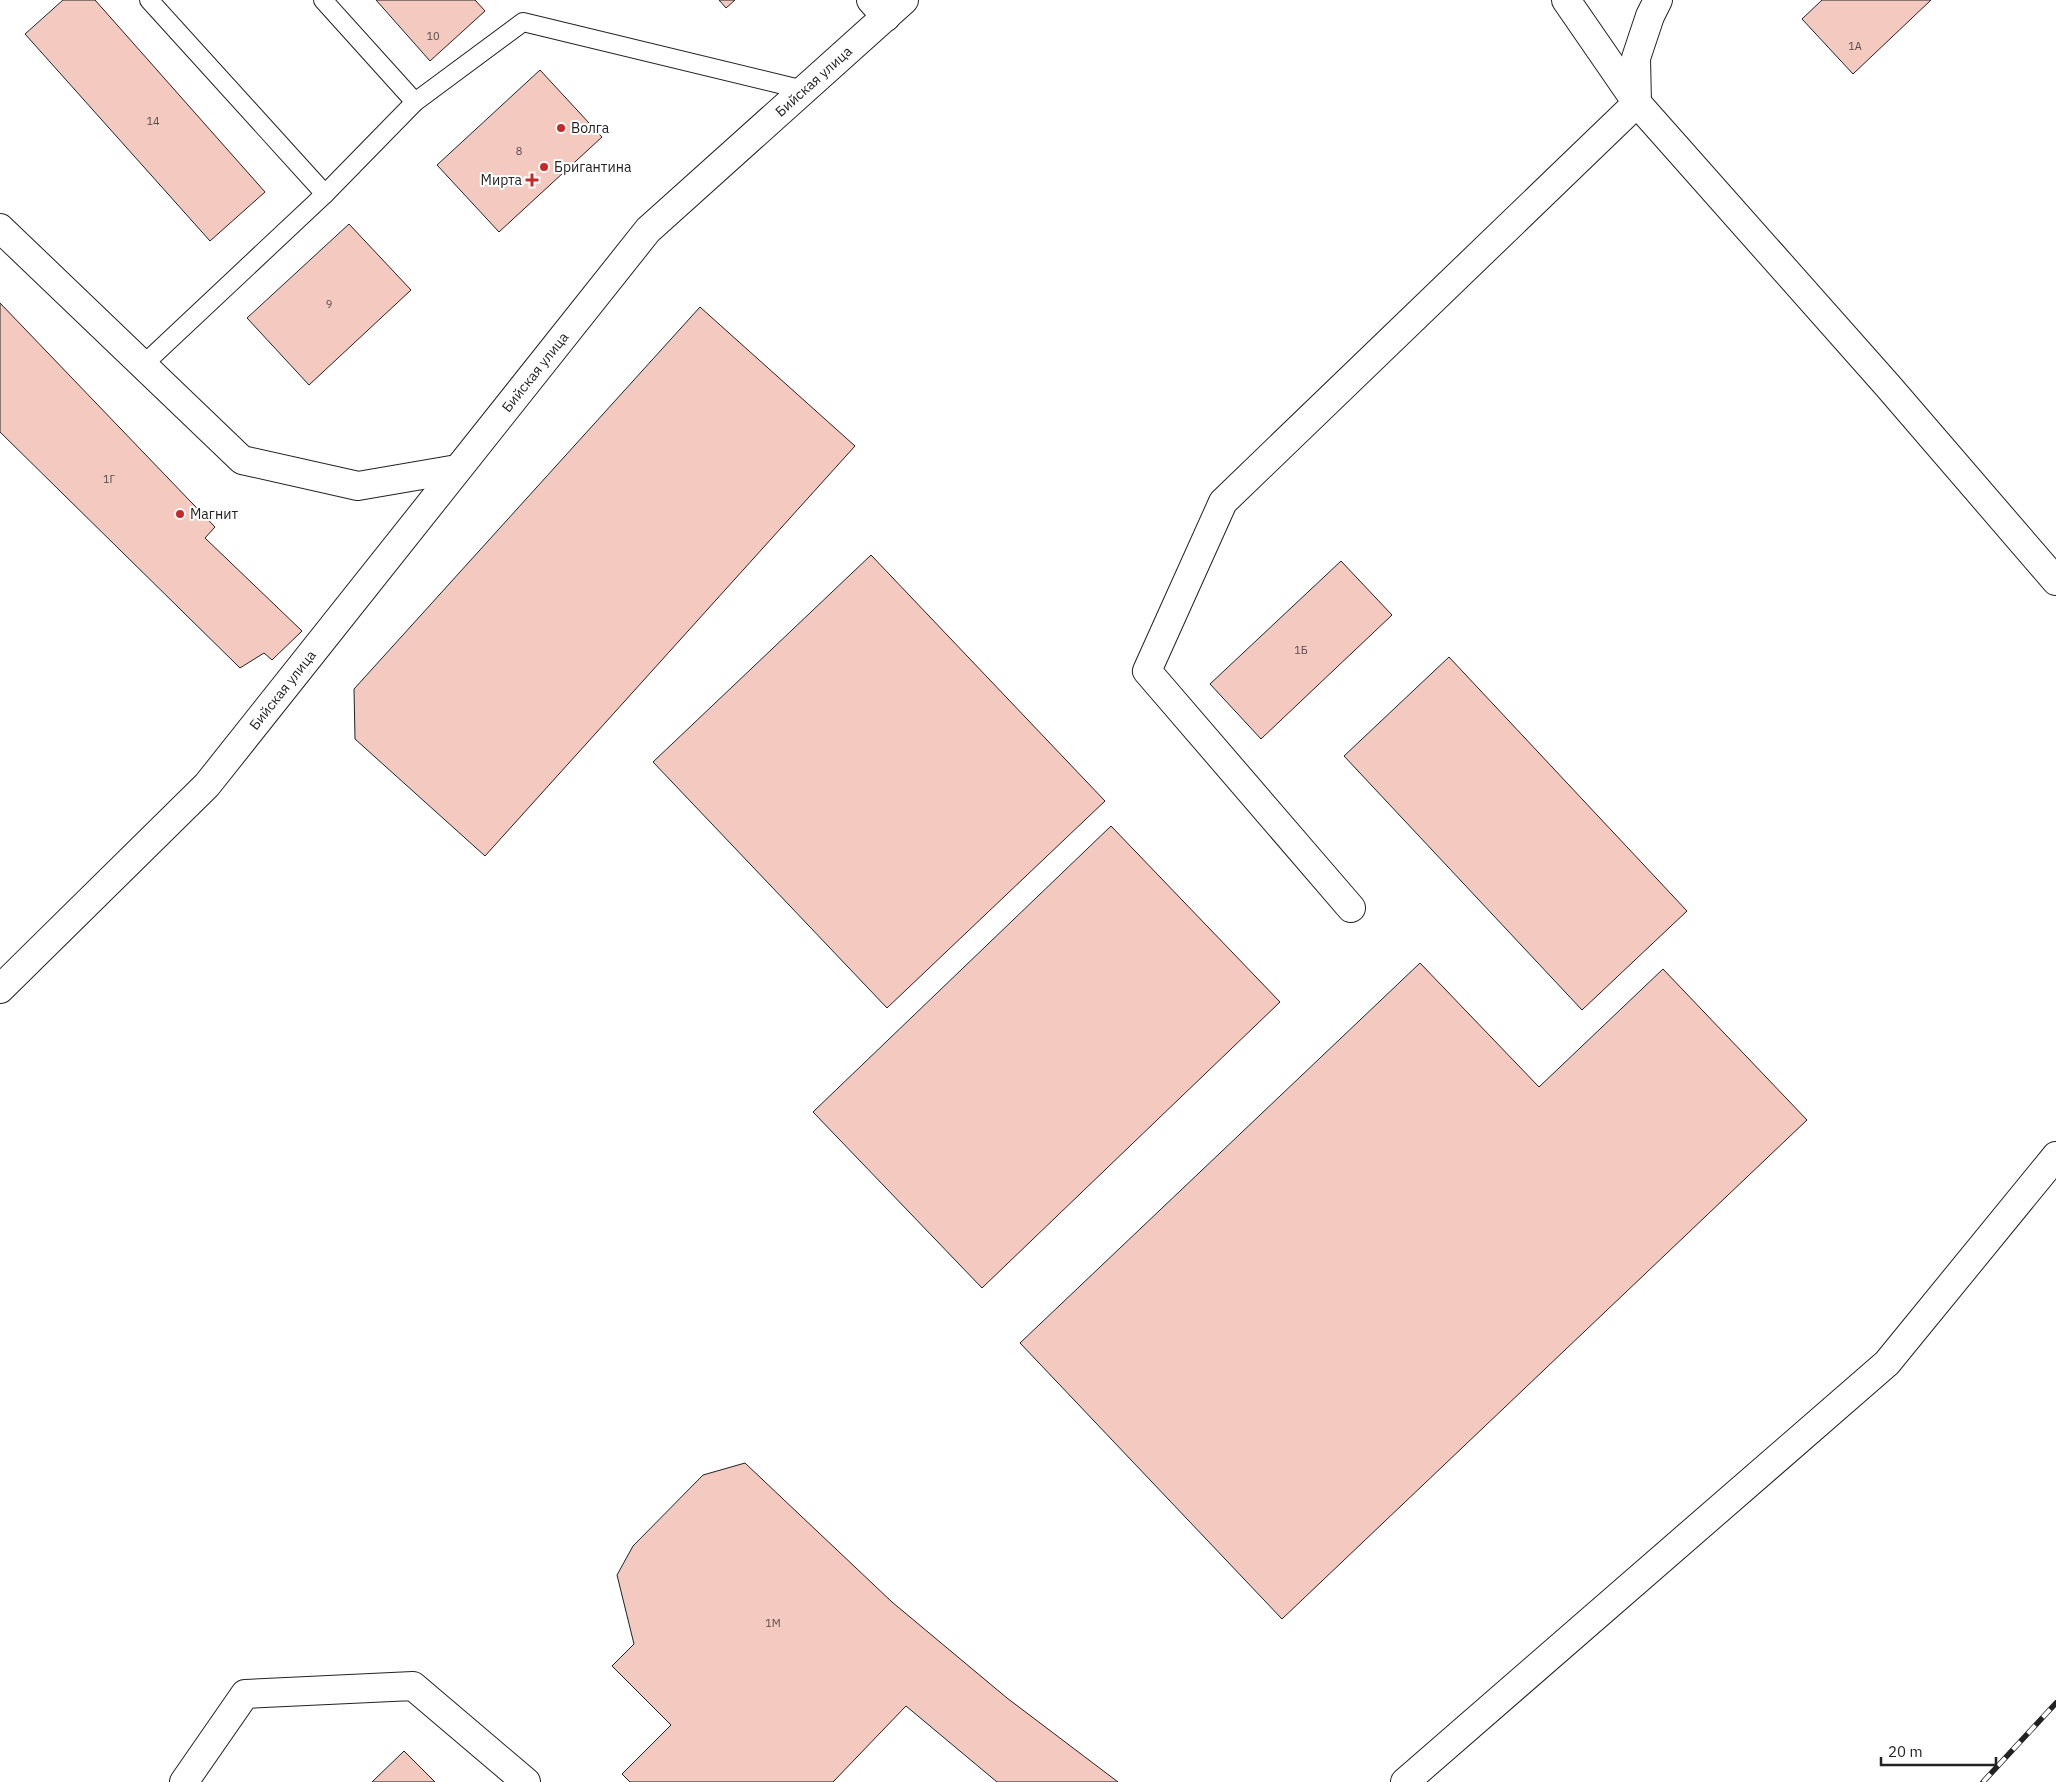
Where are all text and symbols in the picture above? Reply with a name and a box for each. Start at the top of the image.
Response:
house number: 10 [426,29,440,43]
house number: 1А [1848,39,1862,53]
street label: Бийская улица [771,42,856,120]
house number: 14 [146,114,160,128]
place label: Волга [571,119,610,137]
marker: Волга [555,122,567,134]
house number: 8 [516,144,522,158]
place label: Бригантина [554,158,632,176]
marker: Бригантина [538,161,550,173]
place label: Мирта [481,171,523,189]
marker: Мирта [526,174,538,186]
house number: 9 [326,297,332,311]
street label: Бийская улица [498,328,573,416]
house number: 1Г [103,472,116,486]
place label: Магнит [190,505,238,523]
marker: Магнит [174,508,186,520]
house number: 1Б [1294,643,1308,657]
street label: Бийская улица [245,646,320,734]
house number: 1М [765,1616,781,1630]
scale bar [1881,1734,1996,1766]
text: 20 m [1888,1742,1923,1761]

